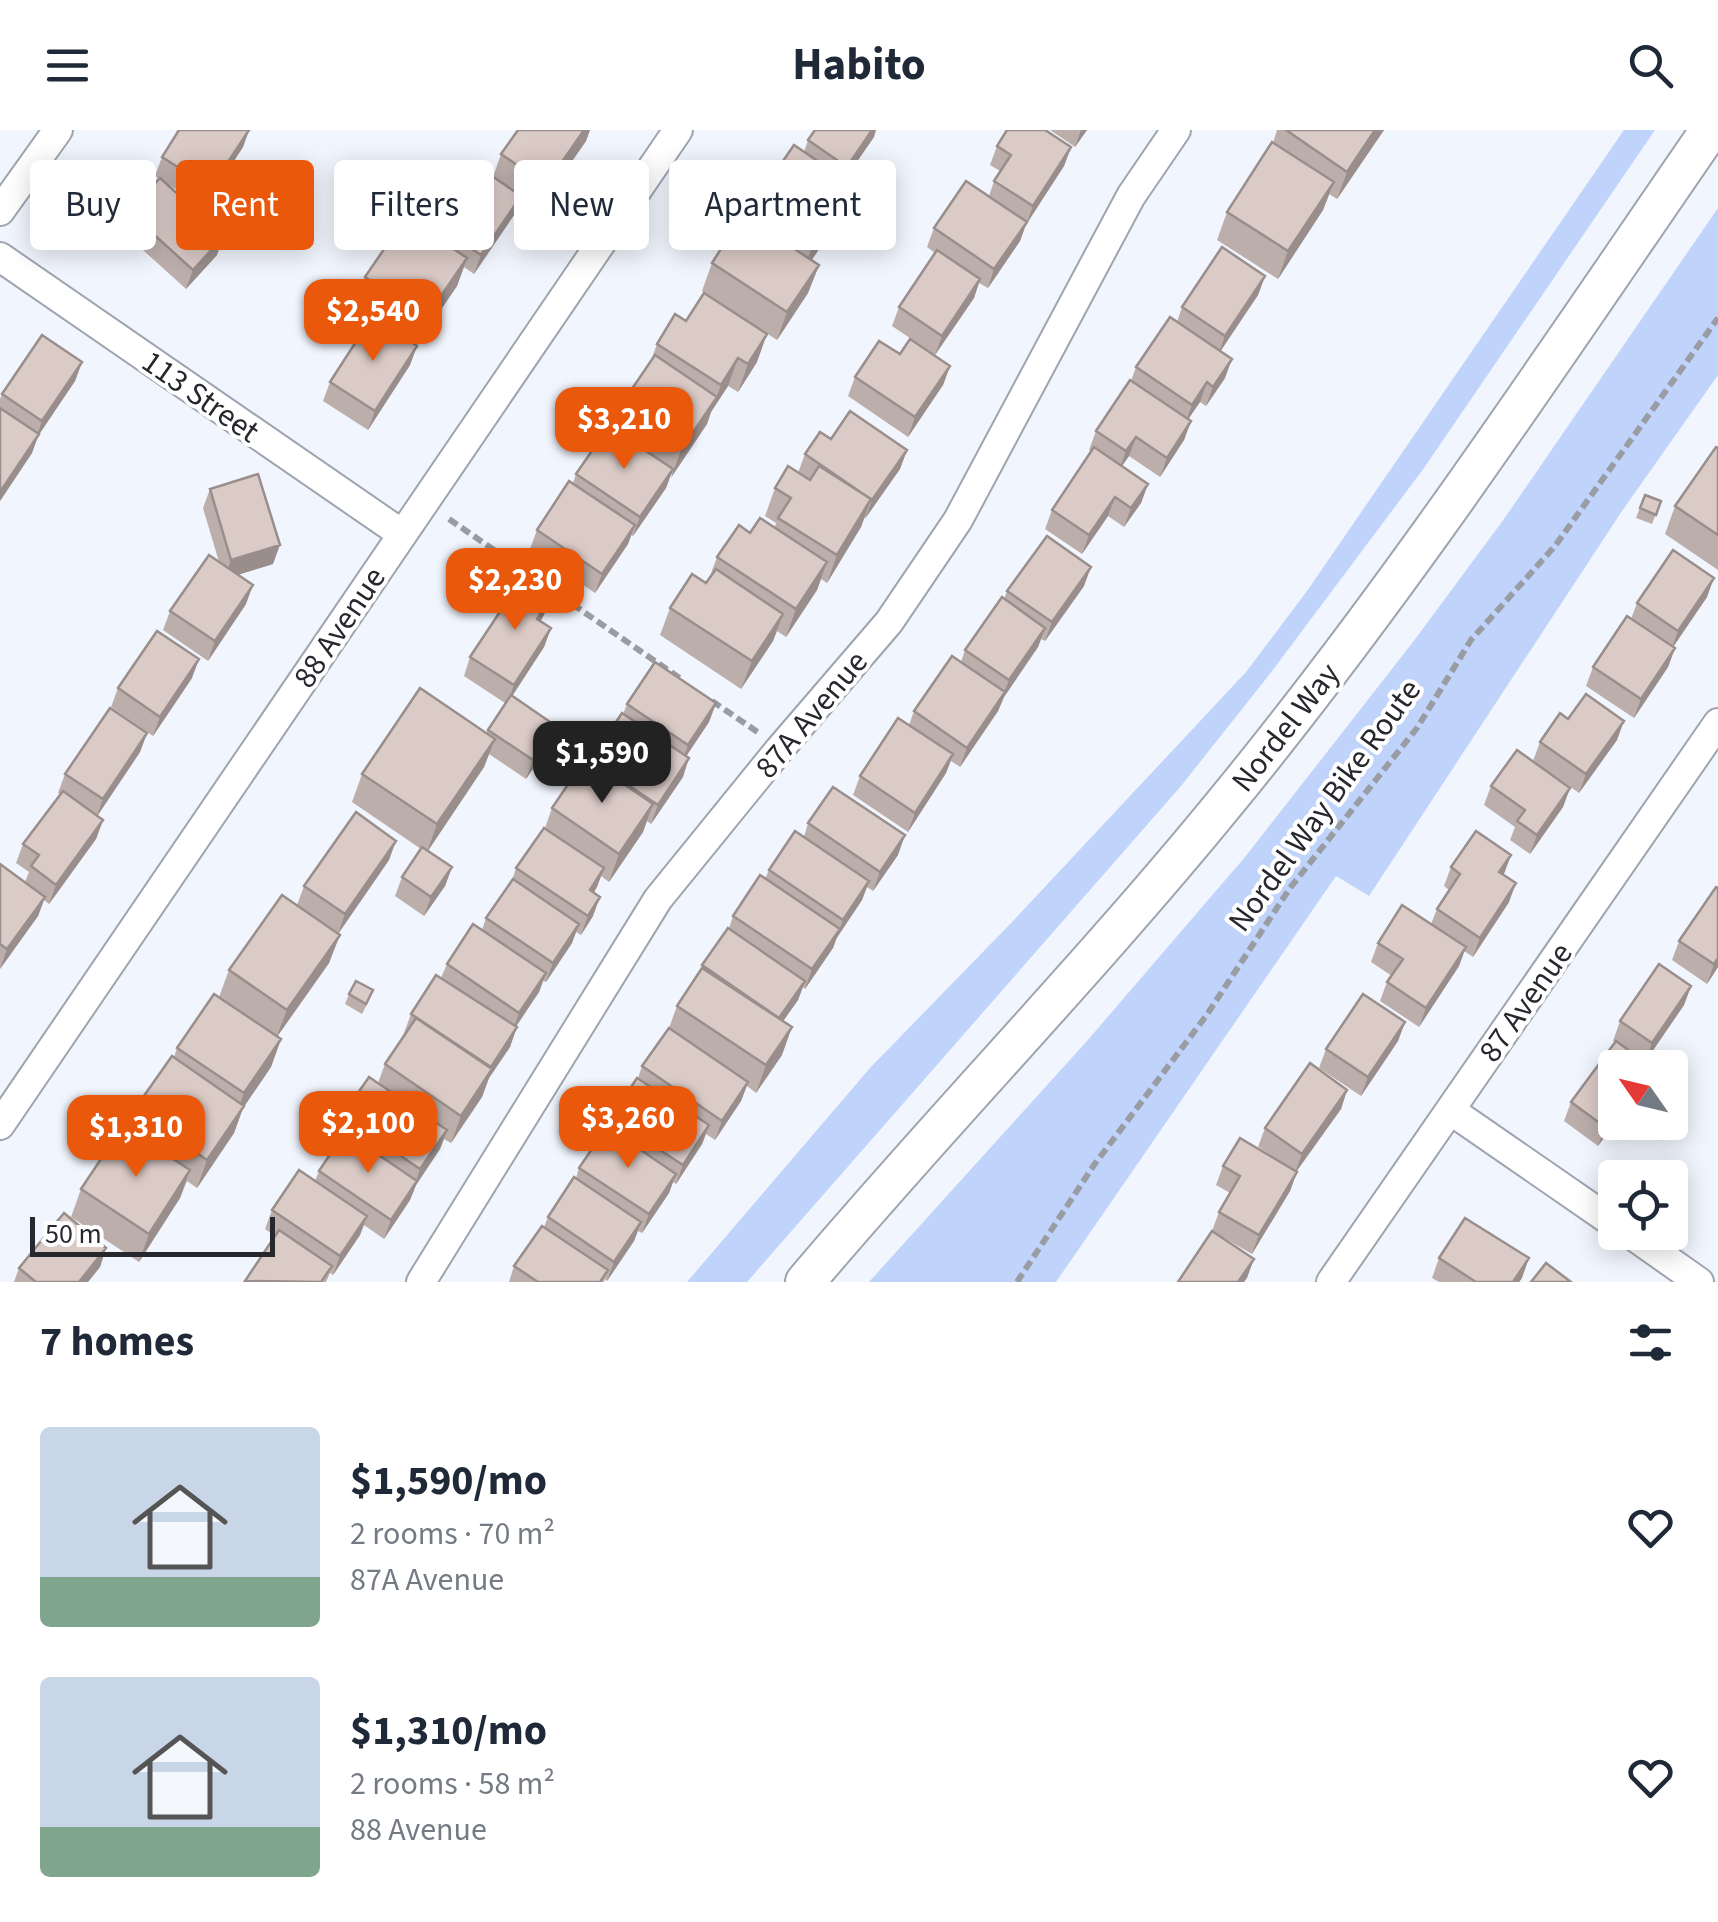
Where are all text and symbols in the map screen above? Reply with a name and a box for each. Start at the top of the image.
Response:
text: Habito [792,33,926,97]
icon: menu [40,38,95,93]
icon: search [1623,38,1678,93]
chip: Buy [30,160,156,250]
chip: Rent [176,160,314,250]
chip: Filters [334,160,494,250]
chip: New [514,160,649,250]
chip: Apartment [669,160,896,250]
pin: $2,540 [292,279,454,364]
text: $2,540 [326,288,420,334]
street label: 113 Street [132,339,269,454]
pin: $3,210 [543,387,705,472]
text: $3,210 [577,396,671,442]
pin: $2,230 [434,548,596,633]
text: $2,230 [468,557,562,603]
street label: 88 Avenue [283,558,397,697]
street label: 87A Avenue [745,641,879,788]
street label: Nordel Way [1221,653,1351,802]
street label: Nordel Way Bike Route [1217,670,1432,941]
pin: $1,590 [521,721,683,806]
text: $1,590 [555,730,649,776]
street label: 87 Avenue [1468,933,1584,1072]
north arrow [1598,1050,1688,1140]
map controls [1598,1050,1688,1250]
pin: $3,260 [547,1086,709,1171]
pin: $2,100 [287,1091,449,1176]
pin: $1,310 [55,1095,217,1180]
text: $3,260 [581,1095,675,1141]
text: $2,100 [321,1100,415,1146]
text: $1,310 [89,1104,183,1150]
button: locate [1598,1160,1688,1250]
scale bar [30,1212,275,1256]
text: 50 m [45,1214,102,1254]
text: 7 homes [40,1312,194,1372]
icon: filters [1623,1315,1678,1370]
text: $1,590/mo [350,1451,547,1511]
icon: home [120,1467,240,1587]
icon: heart [1623,1500,1678,1555]
text: 2 rooms · 70 m² [350,1511,555,1557]
text: 87A Avenue [350,1557,504,1603]
text: $1,310/mo [350,1701,547,1761]
icon: home [120,1717,240,1837]
icon: heart [1623,1750,1678,1805]
text: 2 rooms · 58 m² [350,1761,555,1807]
text: 88 Avenue [350,1807,487,1853]

